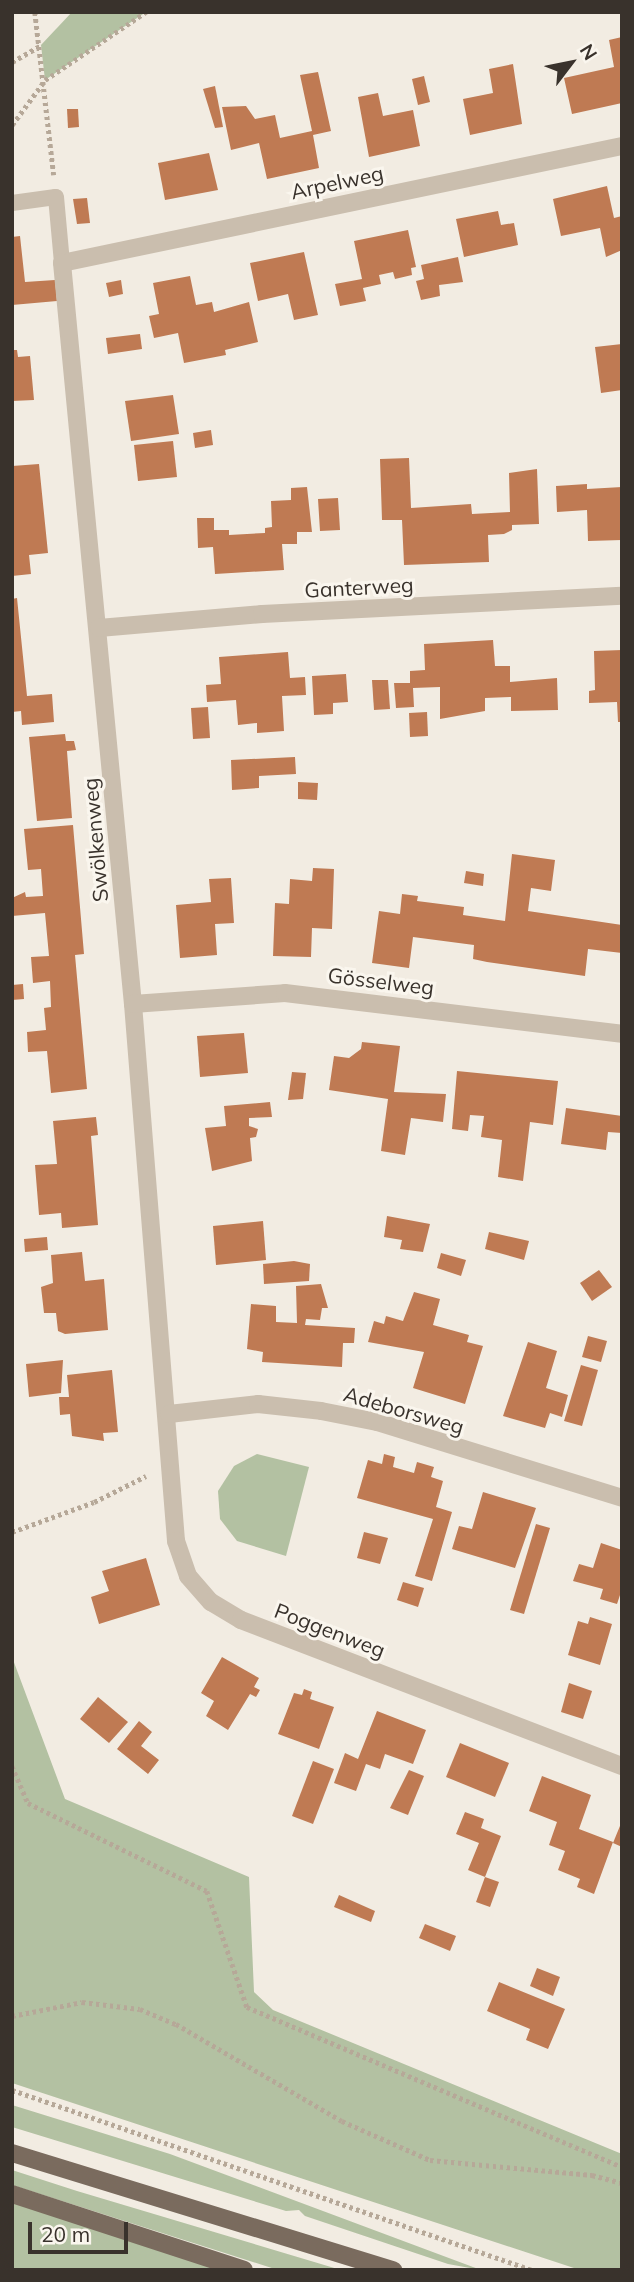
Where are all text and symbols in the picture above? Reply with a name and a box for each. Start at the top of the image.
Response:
north arrow [536,28,606,98]
text: N [575,39,603,64]
street label: Arpelweg [288,160,386,204]
street label: Ganterweg [304,572,414,602]
street label: Swölkenweg [77,777,113,903]
street label: Gösselweg [326,962,436,1000]
street label: Adeborsweg [341,1381,467,1439]
street label: Poggenweg [271,1597,389,1663]
scale bar [32,2208,131,2252]
text: 20 m [41,2221,90,2247]

